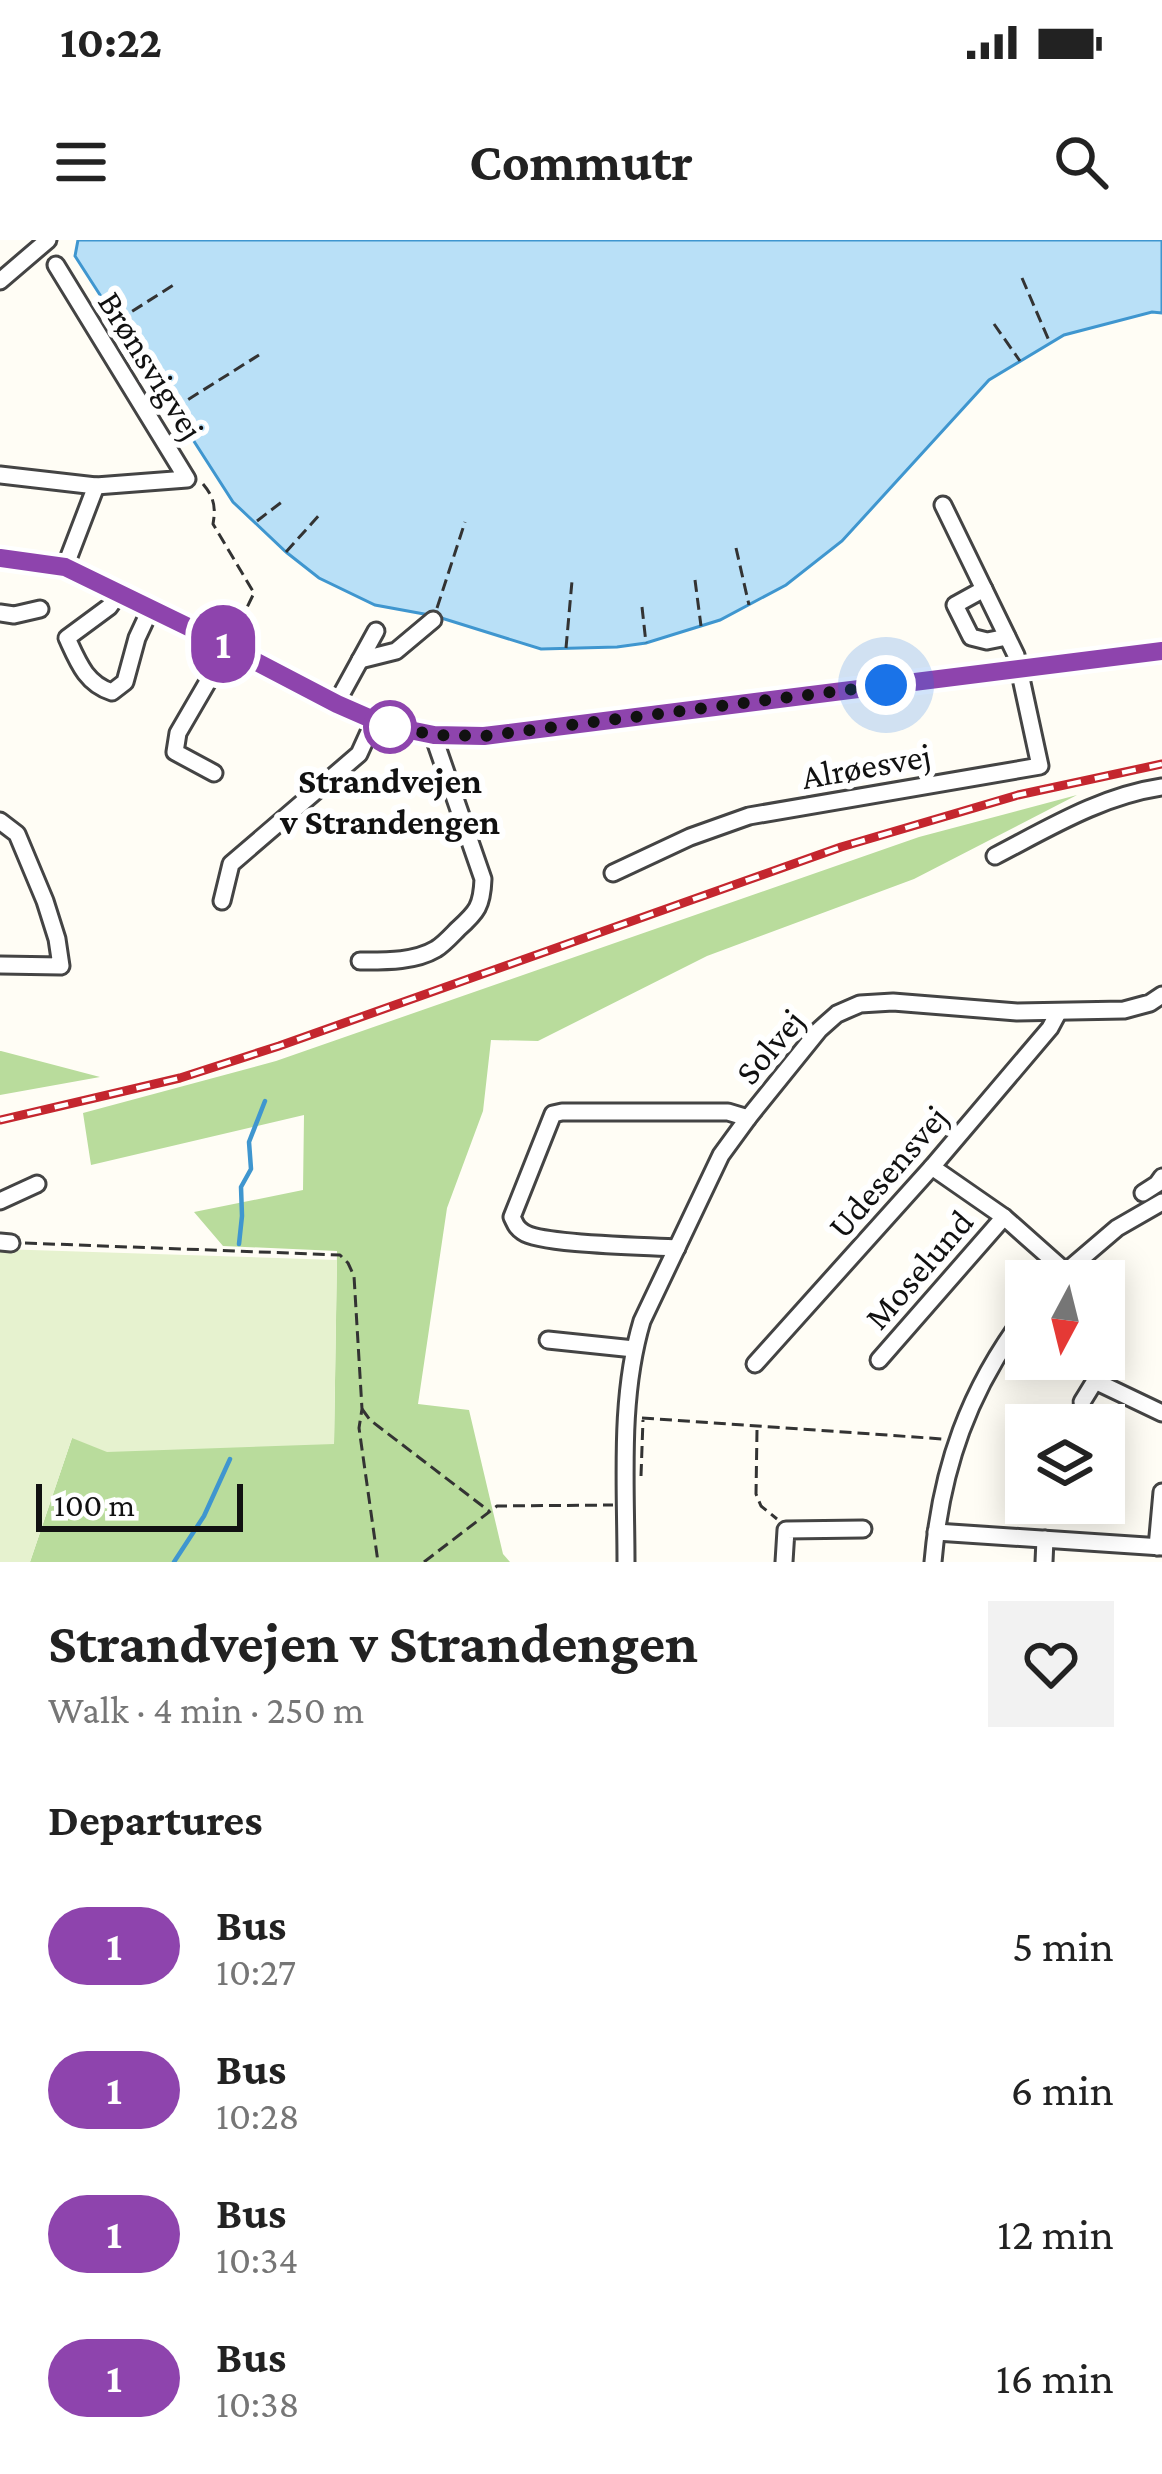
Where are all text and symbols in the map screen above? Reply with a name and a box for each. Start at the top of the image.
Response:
text: 10:22 [60,17,162,67]
icon: menu [48,129,114,195]
icon: search [1048,129,1114,195]
text: Commutr [469,132,693,192]
street label: Brønsvigvej [90,284,212,447]
line badge: 1 [184,605,262,683]
text: 1 [215,620,231,667]
your location [856,655,916,715]
marker: Strandvejen v Strandengen [365,702,415,752]
street label: Alrøesvej [798,735,934,797]
place label: Strandvejen v Strandengen [279,761,500,842]
street label: Solvej [727,1001,812,1092]
street label: Udesensvej [820,1097,956,1246]
street label: Moselund [856,1202,981,1337]
north arrow [1005,1260,1125,1380]
map controls [1005,1260,1125,1524]
button: layers [1005,1404,1125,1524]
scale bar [36,1478,243,1531]
text: 100 m [54,1486,135,1523]
button: heart [988,1601,1114,1727]
text: Strandvejen v Strandengen [48,1611,698,1674]
text: Walk · 4 min · 250 m [48,1688,364,1731]
text: Departures [48,1795,263,1845]
text: Bus [216,1900,286,1950]
text: 5 min [1012,1921,1114,1971]
text: 1 [106,1922,122,1969]
text: 10:27 [216,1950,296,1993]
text: Bus [216,2044,286,2094]
text: 6 min [1011,2065,1114,2115]
text: 1 [106,2066,122,2113]
text: 10:28 [216,2094,299,2137]
text: Bus [216,2188,286,2238]
text: 12 min [997,2209,1114,2259]
text: 1 [106,2210,122,2257]
text: 10:34 [216,2238,298,2281]
text: Bus [216,2332,286,2382]
text: 16 min [996,2353,1114,2403]
text: 1 [106,2354,122,2401]
text: 10:38 [216,2382,299,2425]

